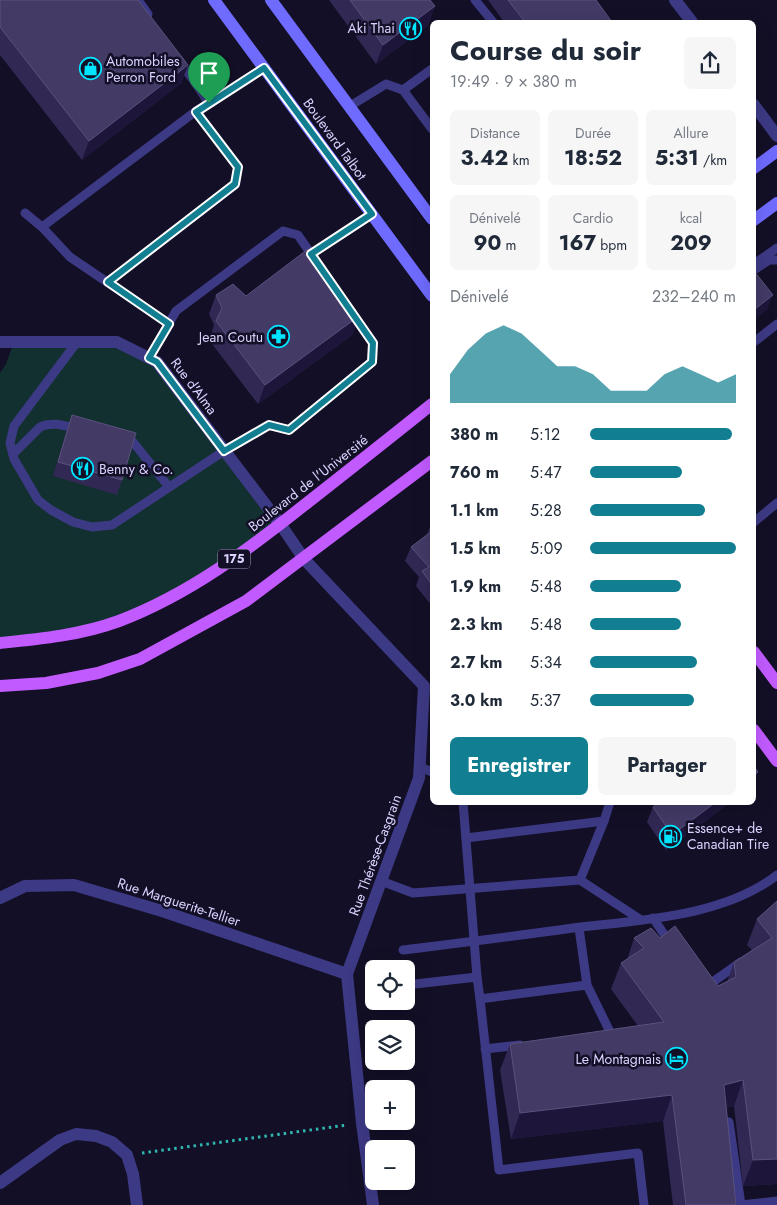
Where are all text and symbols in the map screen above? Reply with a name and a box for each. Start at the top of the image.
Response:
restaurant icon: Aki Thai [399,16,423,40]
place label: Aki Thai [348,18,395,38]
text: Course du soir [450,30,641,71]
button: share [684,37,736,89]
place label: Automobiles Perron Ford [106,51,180,87]
pin [188,52,230,103]
shop icon: Automobiles Perron Ford [78,57,102,81]
icon: arrive [195,59,223,87]
text: 19:49 · 9 × 380 m [450,70,577,93]
street label: Boulevard Talbot [298,94,372,185]
text: Distance [470,123,520,143]
text: Durée [575,123,611,143]
text: Allure [674,123,708,143]
text: 3.42 [460,143,508,173]
text: 18:52 [564,143,622,173]
text: 5:31 [655,143,699,173]
text: km [508,150,530,170]
text: /km [699,150,727,170]
text: Dénivelé [469,208,521,228]
text: Cardio [573,208,613,228]
text: kcal [680,208,702,228]
text: 90 [473,228,501,258]
text: 167 [559,228,596,258]
text: 209 [670,228,712,258]
text: m [501,235,517,255]
text: bpm [596,235,627,255]
text: Dénivelé [450,285,509,308]
text: 232–240 m [652,285,736,308]
pharmacy icon: Jean Coutu [267,325,291,349]
place label: Jean Coutu [197,327,263,347]
street label: Rue d'Alma [166,353,222,419]
text: 380 m [450,423,498,446]
text: 5:12 [530,423,560,446]
street label: Boulevard de l'Université [244,430,372,536]
restaurant icon: Benny & Co. [71,457,95,481]
place label: Benny & Co. [99,459,173,479]
text: 760 m [450,461,499,484]
text: 5:47 [530,461,562,484]
text: 1.1 km [450,499,499,522]
text: 5:28 [530,499,562,522]
text: 1.5 km [450,537,501,560]
text: 5:09 [530,537,563,560]
road number: 175 [218,550,250,568]
text: 1.9 km [450,575,501,598]
text: 5:48 [530,575,562,598]
text: 2.3 km [450,613,503,636]
text: 5:48 [530,613,562,636]
text: 2.7 km [450,651,502,674]
text: 5:34 [530,651,562,674]
text: 3.0 km [450,689,503,712]
text: 5:37 [530,689,561,712]
button: Enregistrer [450,737,588,795]
button: Partager [598,737,736,795]
street label: Rue Thérèse-Casgrain [344,792,406,918]
place label: Essence+ de Canadian Tire [687,818,769,854]
fuel station icon: Essence+ de Canadian Tire [659,824,683,848]
street label: Rue Marguerite-Tellier [115,873,243,931]
map controls [365,960,415,1190]
button: locate [365,960,415,1010]
button: layers [365,1020,415,1070]
hotel icon: Le Montagnais [665,1047,689,1071]
place label: Le Montagnais [576,1049,661,1069]
button: + [365,1080,415,1130]
button: − [365,1140,415,1190]

